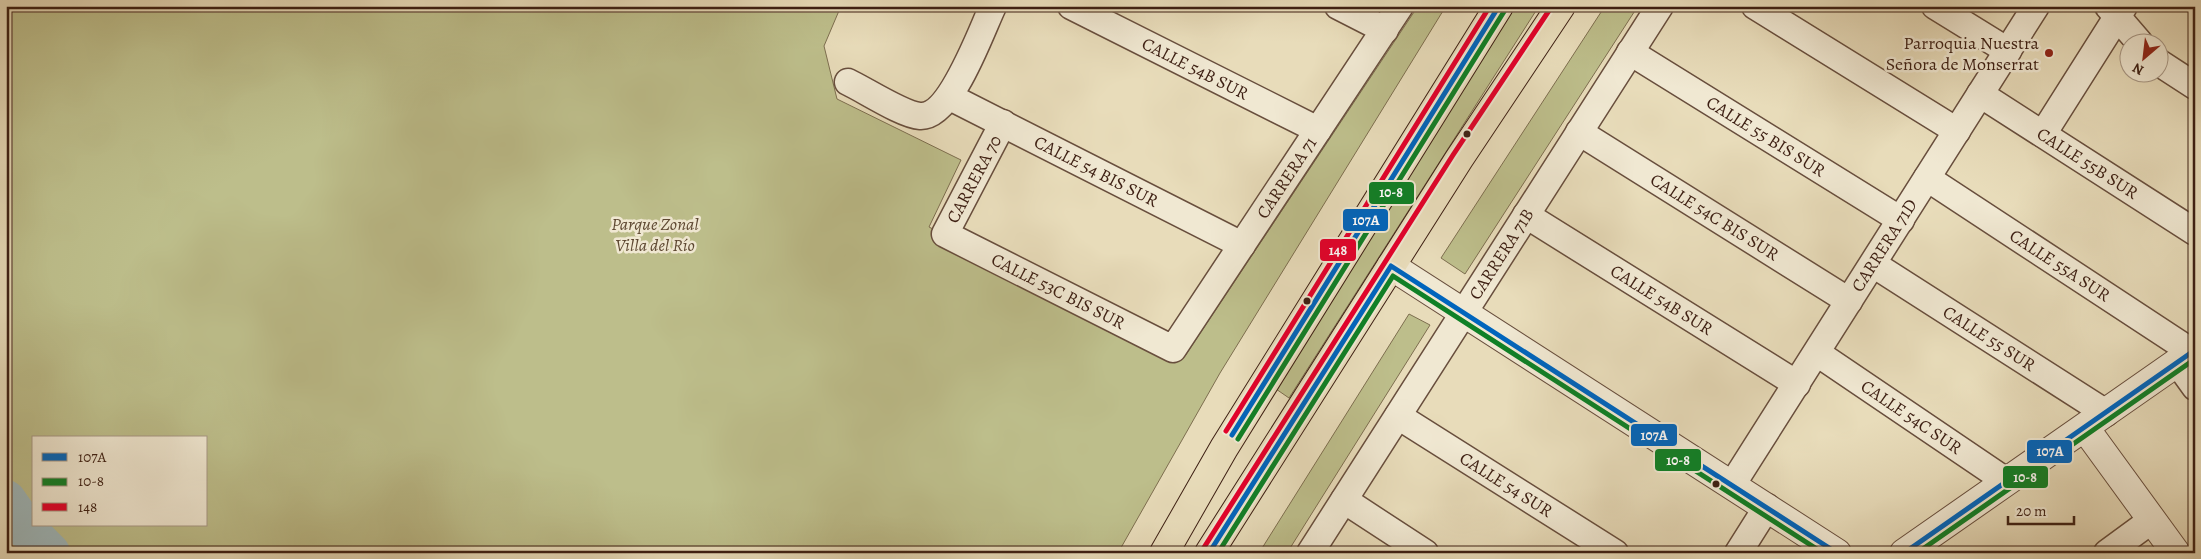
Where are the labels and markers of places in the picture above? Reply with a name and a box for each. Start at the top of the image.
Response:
place label: Parroquia Nuestra Señora de Monserrat [1886,31,2040,76]
marker: Parroquia Nuestra Señora de Monserrat [2043,47,2055,59]
unlabelled marker [1462,129,1472,139]
unlabelled marker [1302,296,1312,306]
unlabelled marker [1711,479,1721,489]

